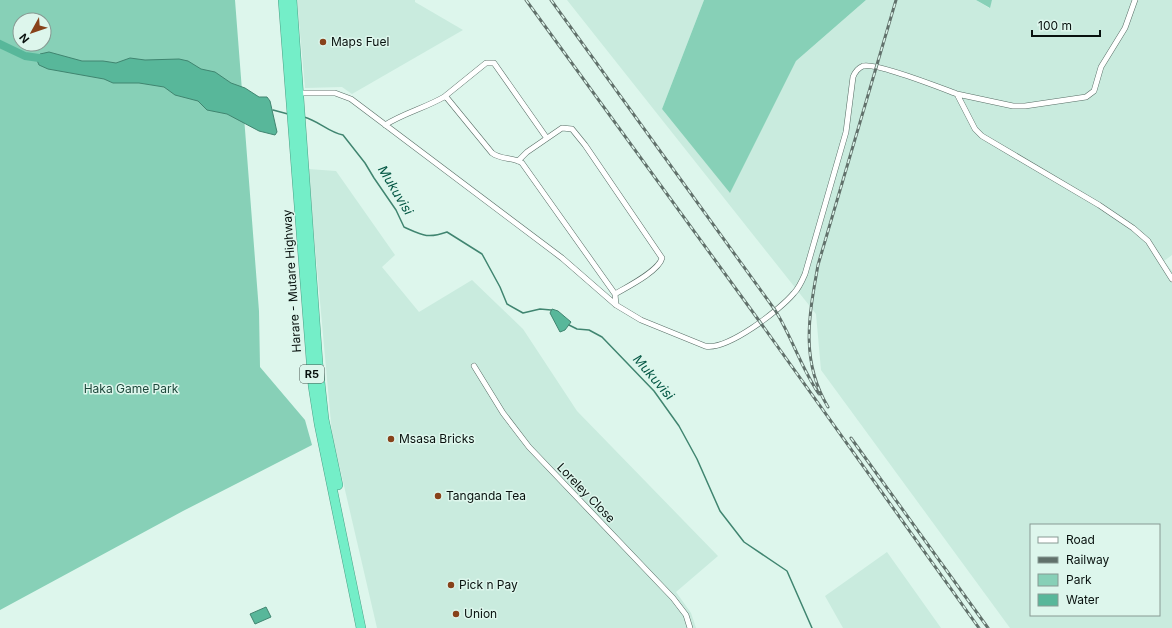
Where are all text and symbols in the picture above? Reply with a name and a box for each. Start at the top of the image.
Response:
north arrow [12,12,52,52]
scale bar [1032,12,1100,38]
text: 100 m [1038,18,1072,33]
text: N [16,31,32,46]
place label: Maps Fuel [331,34,389,49]
marker: Maps Fuel [318,37,328,47]
water label: Mukuvisi [375,162,417,218]
street label: Harare - Mutare Highway [279,209,304,353]
water label: Mukuvisi [630,351,679,404]
road number: R5 [300,365,324,383]
park label: Haka Game Park [84,381,179,396]
place label: Msasa Bricks [399,431,475,446]
marker: Msasa Bricks [386,434,396,444]
street label: Loreley Close [554,460,619,526]
place label: Tanganda Tea [446,488,526,503]
marker: Tanganda Tea [433,491,443,501]
legend [1030,524,1160,616]
text: Road [1066,532,1095,547]
text: Railway [1066,552,1110,567]
text: Park [1066,572,1092,587]
place label: Pick n Pay [459,577,518,592]
marker: Pick n Pay [446,580,456,590]
text: Water [1066,592,1100,607]
place label: Union [464,606,497,621]
marker: Union [451,609,461,619]

